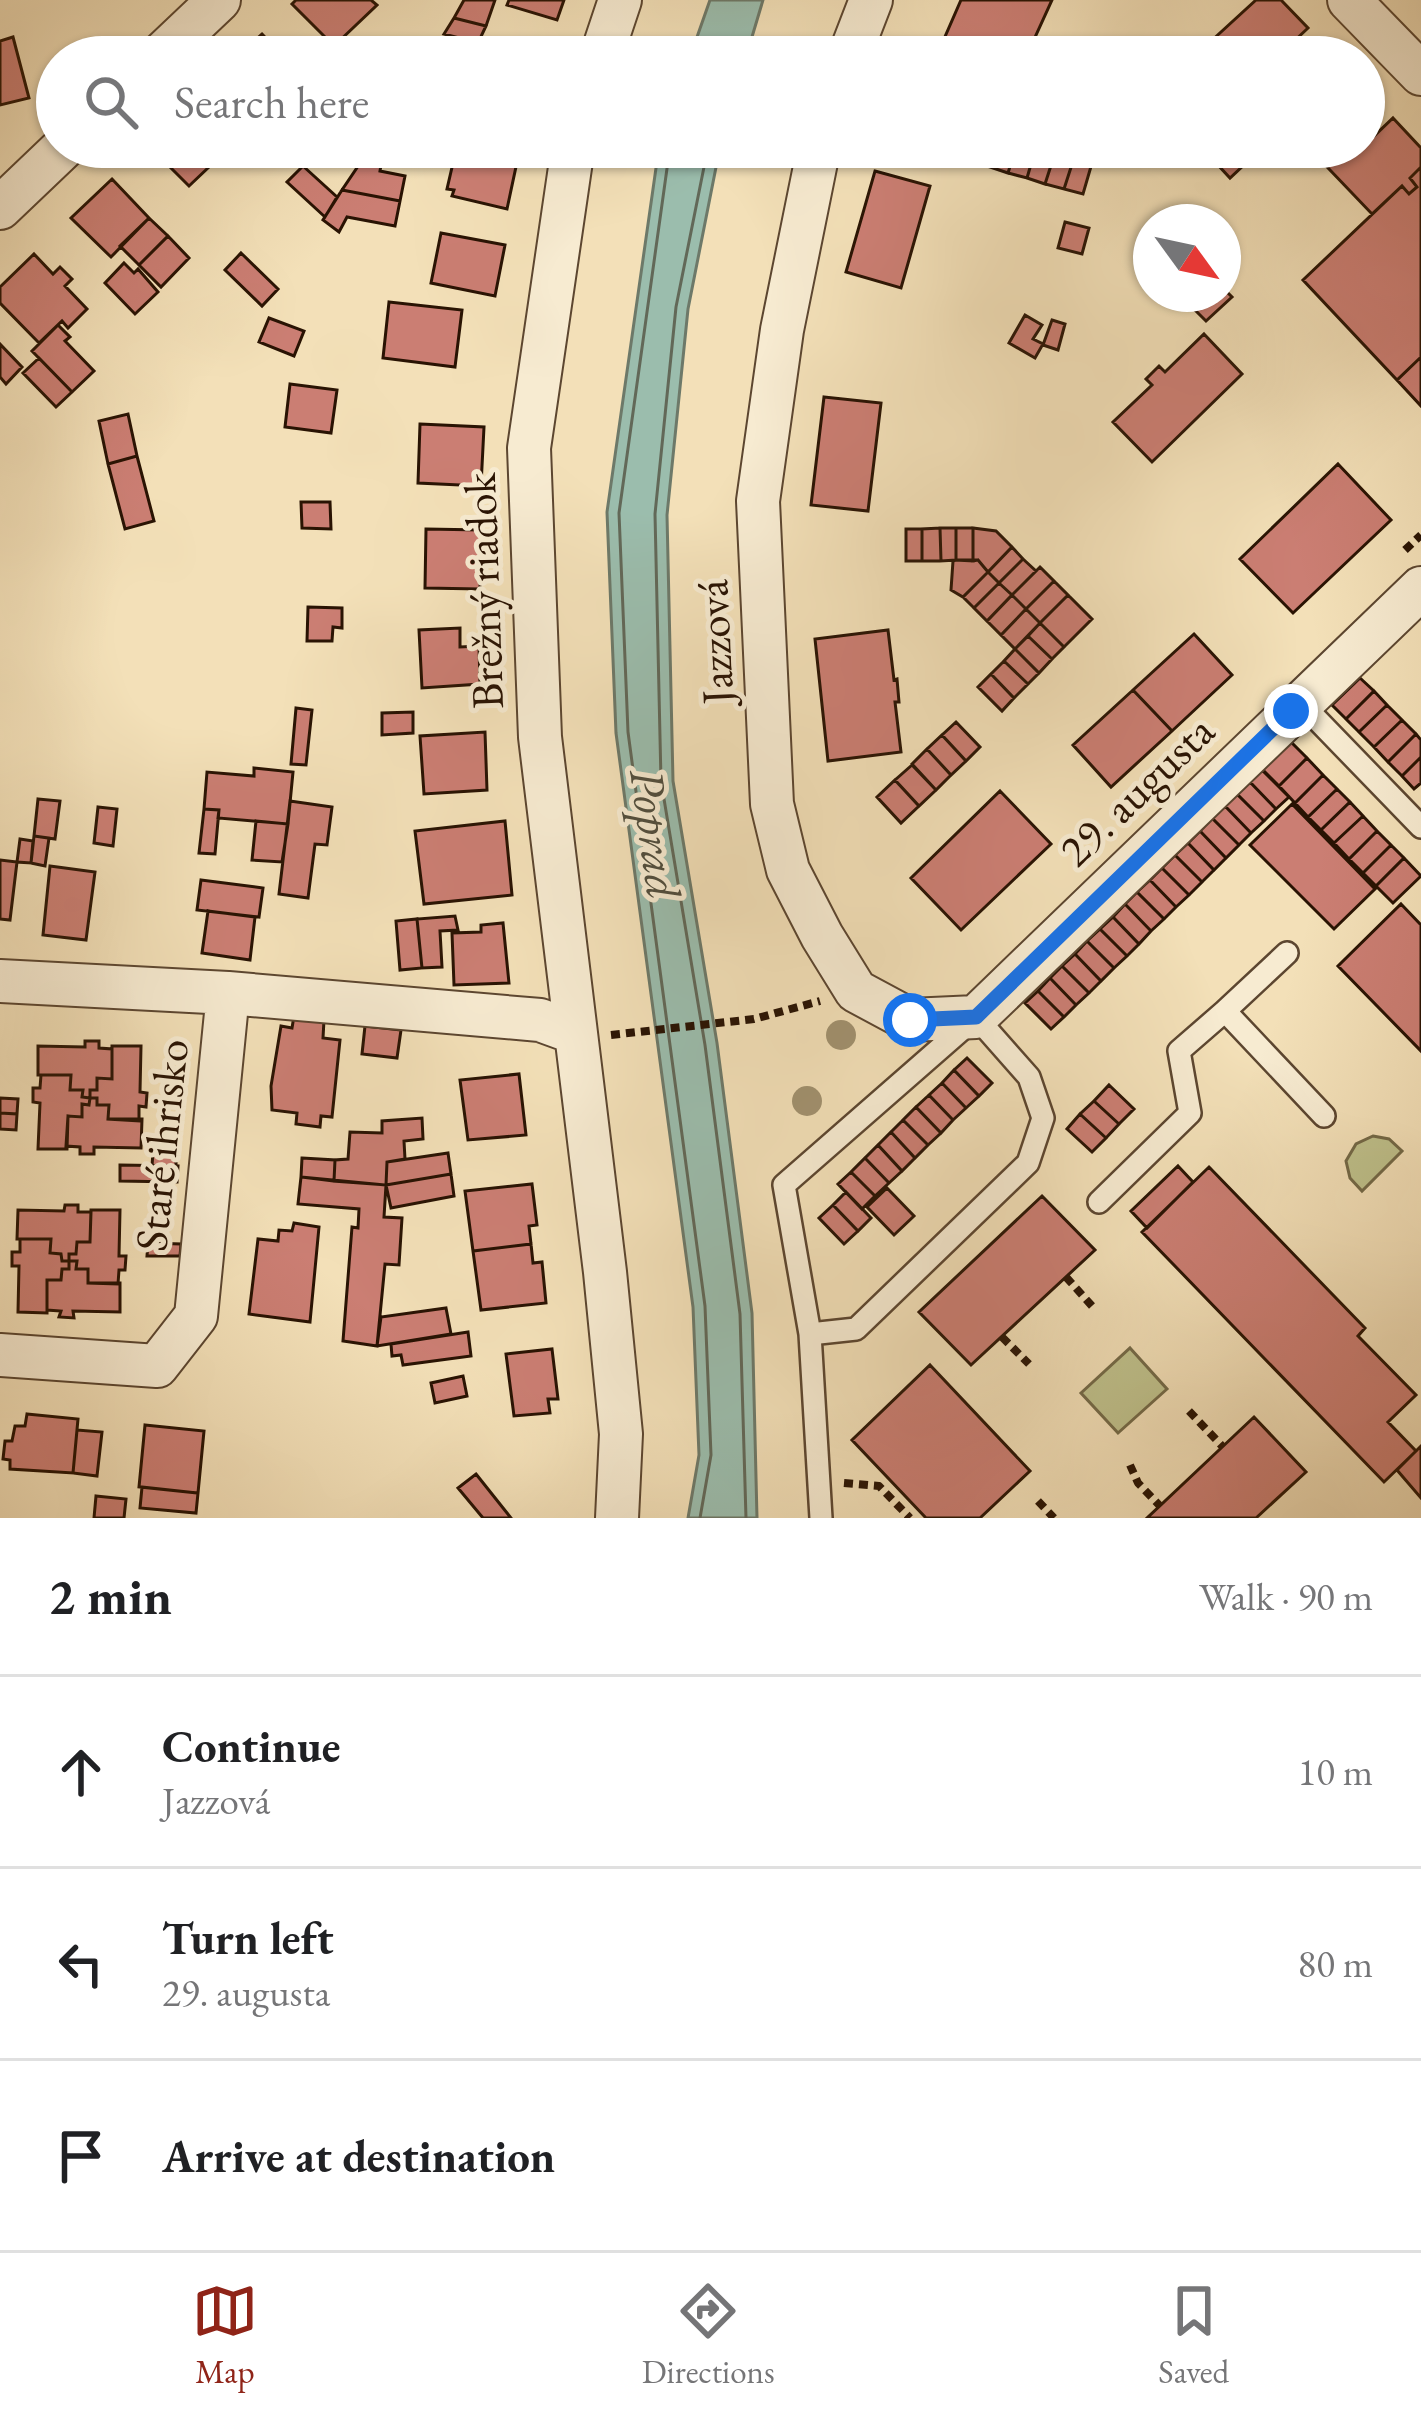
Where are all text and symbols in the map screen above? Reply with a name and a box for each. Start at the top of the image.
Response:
search box [36,36,1385,168]
icon: search [78,69,144,135]
text: Search here [174,73,369,131]
north arrow [1133,204,1241,312]
street label: Brežný riadok [450,471,516,710]
street label: Jazzová [682,578,746,710]
route end [1264,684,1318,738]
street label: 29. augusta [1046,702,1226,878]
water label: Poprad [616,764,696,902]
route start [883,993,937,1047]
street label: Staré ihrisko [121,1036,201,1254]
text: 2 min [48,1563,172,1629]
text: Walk · 90 m [1199,1571,1373,1622]
text: Continue [162,1717,340,1775]
icon: ahead [48,1739,114,1805]
text: 10 m [1297,1746,1373,1797]
text: Jazzová [162,1775,270,1826]
text: Turn left [162,1909,334,1967]
icon: left [48,1931,114,1997]
text: 80 m [1297,1938,1373,1989]
text: 29. augusta [162,1967,330,2018]
icon: arrive [48,2123,114,2189]
text: Arrive at destination [162,2127,555,2185]
tab: Map [192,2278,258,2393]
tab: Directions [642,2278,775,2393]
tab: Saved [1158,2278,1229,2393]

